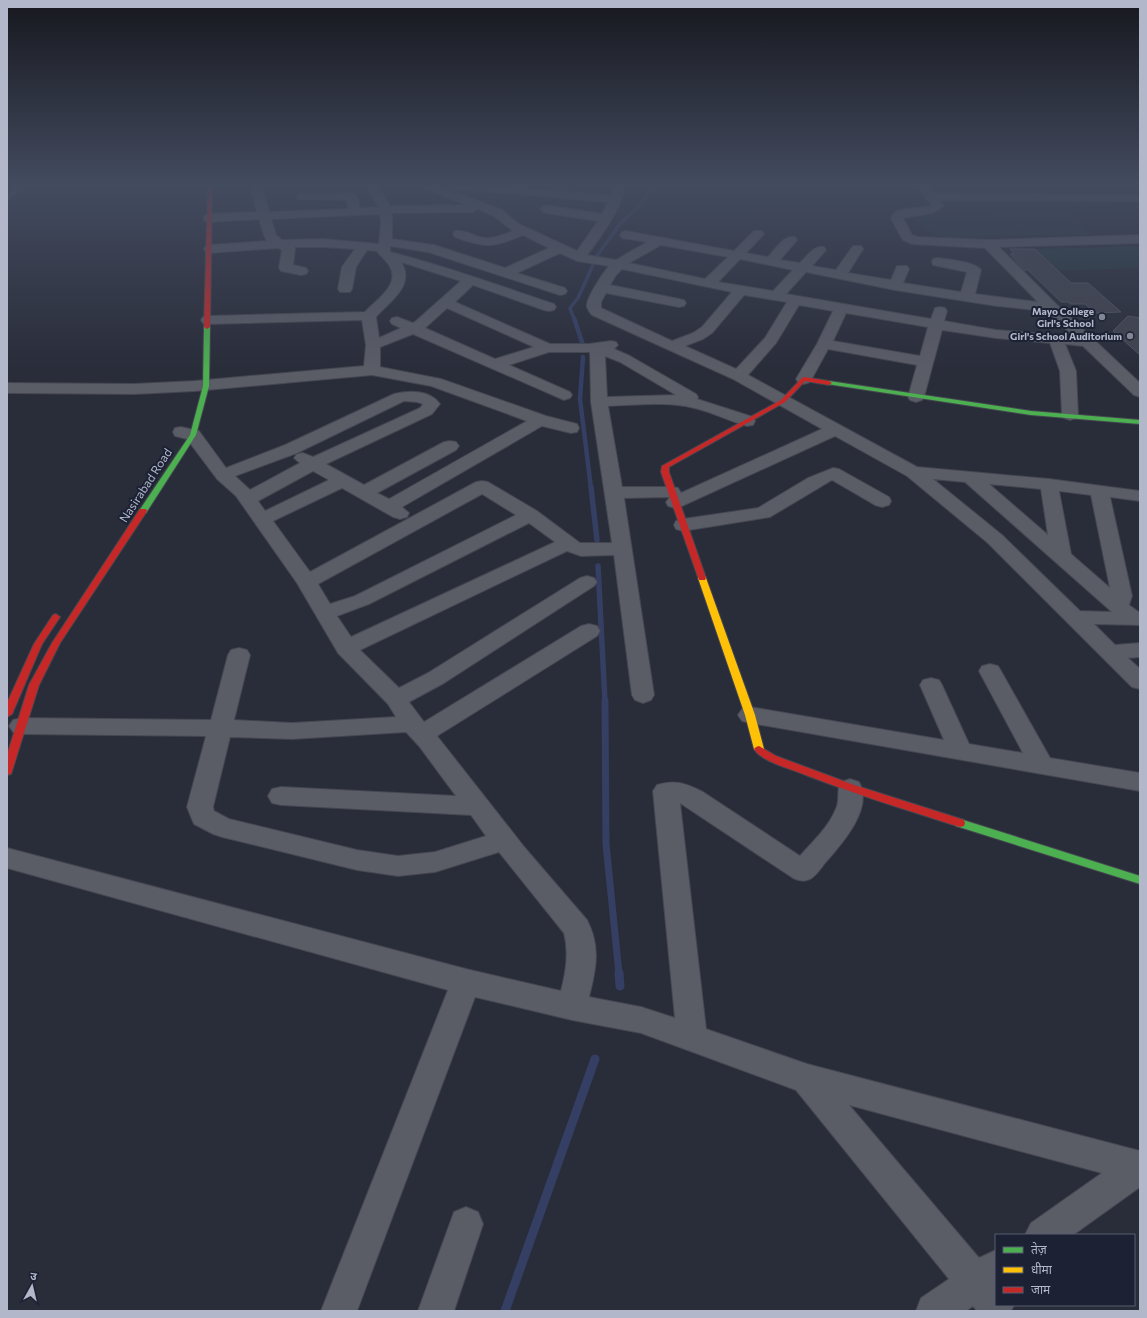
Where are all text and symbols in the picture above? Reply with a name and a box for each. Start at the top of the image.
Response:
place label: Mayo College Girl's School [1032,305,1094,329]
marker: Mayo College Girl's School [1097,312,1107,322]
place label: Girl's School Auditorium [1010,330,1122,342]
marker: Girl's School Auditorium [1125,331,1135,341]
street label: Nasirabad Road [116,445,174,525]
legend [995,1234,1135,1306]
text: तेज़ [1031,1242,1048,1256]
text: धीमा [1031,1262,1053,1276]
north arrow [12,1266,52,1306]
text: उ [29,1269,38,1283]
text: जाम [1031,1282,1051,1296]

